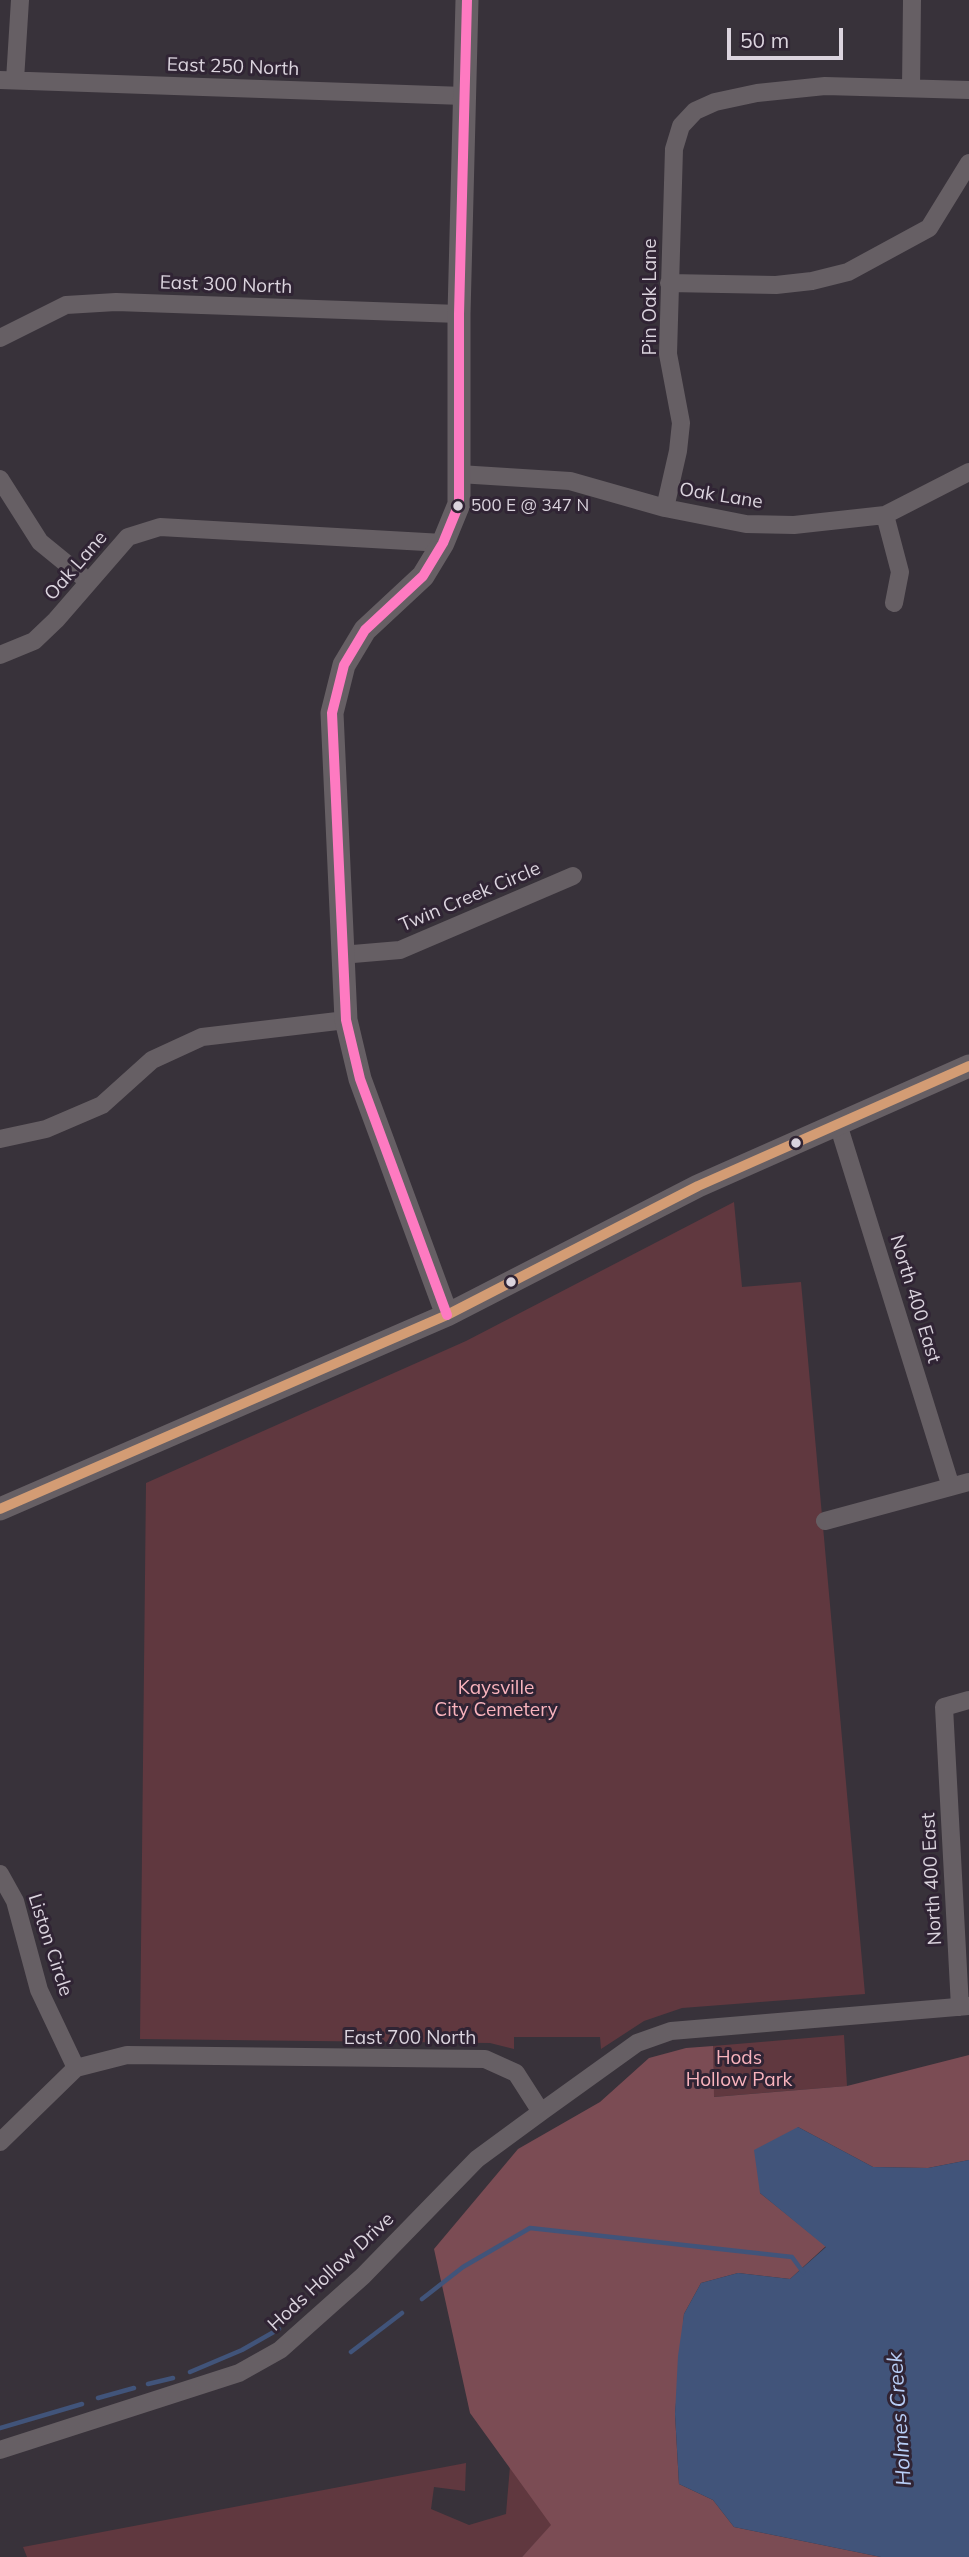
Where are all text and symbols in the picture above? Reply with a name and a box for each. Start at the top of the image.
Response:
scale bar [731,14,846,58]
text: 50 m [740,27,789,53]
street label: East 250 North [166,53,300,81]
street label: Pin Oak Lane [639,238,661,356]
street label: East 300 North [159,271,293,299]
street label: Oak Lane [678,478,764,514]
place label: 500 E @ 347 N [471,496,589,516]
marker: 500 E @ 347 N [451,499,465,513]
street label: Oak Lane [40,527,112,605]
street label: Twin Creek Circle [396,857,544,937]
unlabelled marker [789,1136,803,1150]
street label: North 400 East [885,1232,945,1366]
unlabelled marker [504,1275,518,1289]
park label: Kaysville City Cemetery [434,1677,558,1721]
street label: North 400 East [917,1812,947,1946]
street label: Liston Circle [23,1891,77,1999]
street label: East 700 North [344,2027,476,2049]
park label: Hods Hollow Park [686,2047,792,2091]
street label: Hods Hollow Drive [263,2208,399,2336]
water label: Holmes Creek [883,2351,917,2487]

